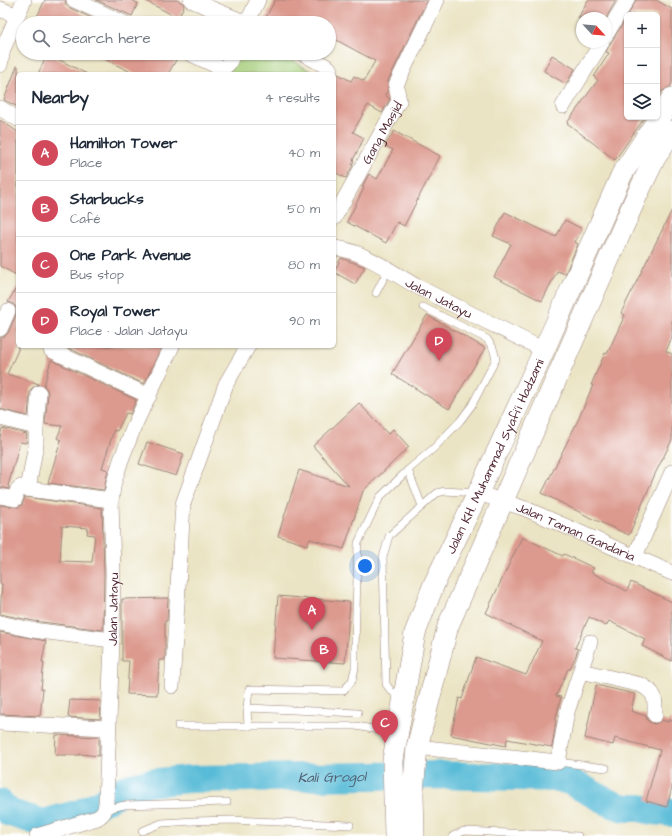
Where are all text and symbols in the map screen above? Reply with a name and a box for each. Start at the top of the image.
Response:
north arrow [576,12,612,48]
map controls [624,12,660,120]
button: + [624,12,660,48]
search box [16,16,336,60]
icon: search [30,27,52,49]
text: Search here [62,28,151,49]
button: − [624,48,660,84]
button: layers [624,84,660,120]
text: Nearby [32,86,89,110]
text: 4 results [265,89,320,107]
street label: Gang Masjid [358,98,407,167]
text: Hamilton Tower [70,133,177,154]
text: A [41,144,49,162]
text: 40 m [288,144,320,162]
text: Place [70,154,102,172]
text: Starbucks [70,189,144,210]
text: B [40,200,50,218]
text: 50 m [287,200,320,218]
text: Café [70,210,101,228]
text: One Park Avenue [70,245,191,266]
text: C [40,256,50,274]
text: 80 m [288,256,320,274]
text: Bus stop [70,266,124,284]
street label: Jalan Jatayu [402,274,476,323]
text: Royal Tower [70,301,160,322]
text: D [41,312,49,330]
text: 90 m [289,312,320,330]
text: Place · Jalan Jatayu [70,322,187,340]
pin: D [426,328,452,361]
street label: Jalan KH. Muhammad Syafi'i Hadzami [442,356,549,557]
street label: Jalan Taman Gandaria [514,498,638,566]
your location [355,556,375,576]
street label: Jalan Jatayu [104,572,124,646]
pin: A [299,597,325,630]
pin: B [311,637,337,670]
pin: C [372,710,398,743]
water label: Kali Grogol [298,767,368,788]

